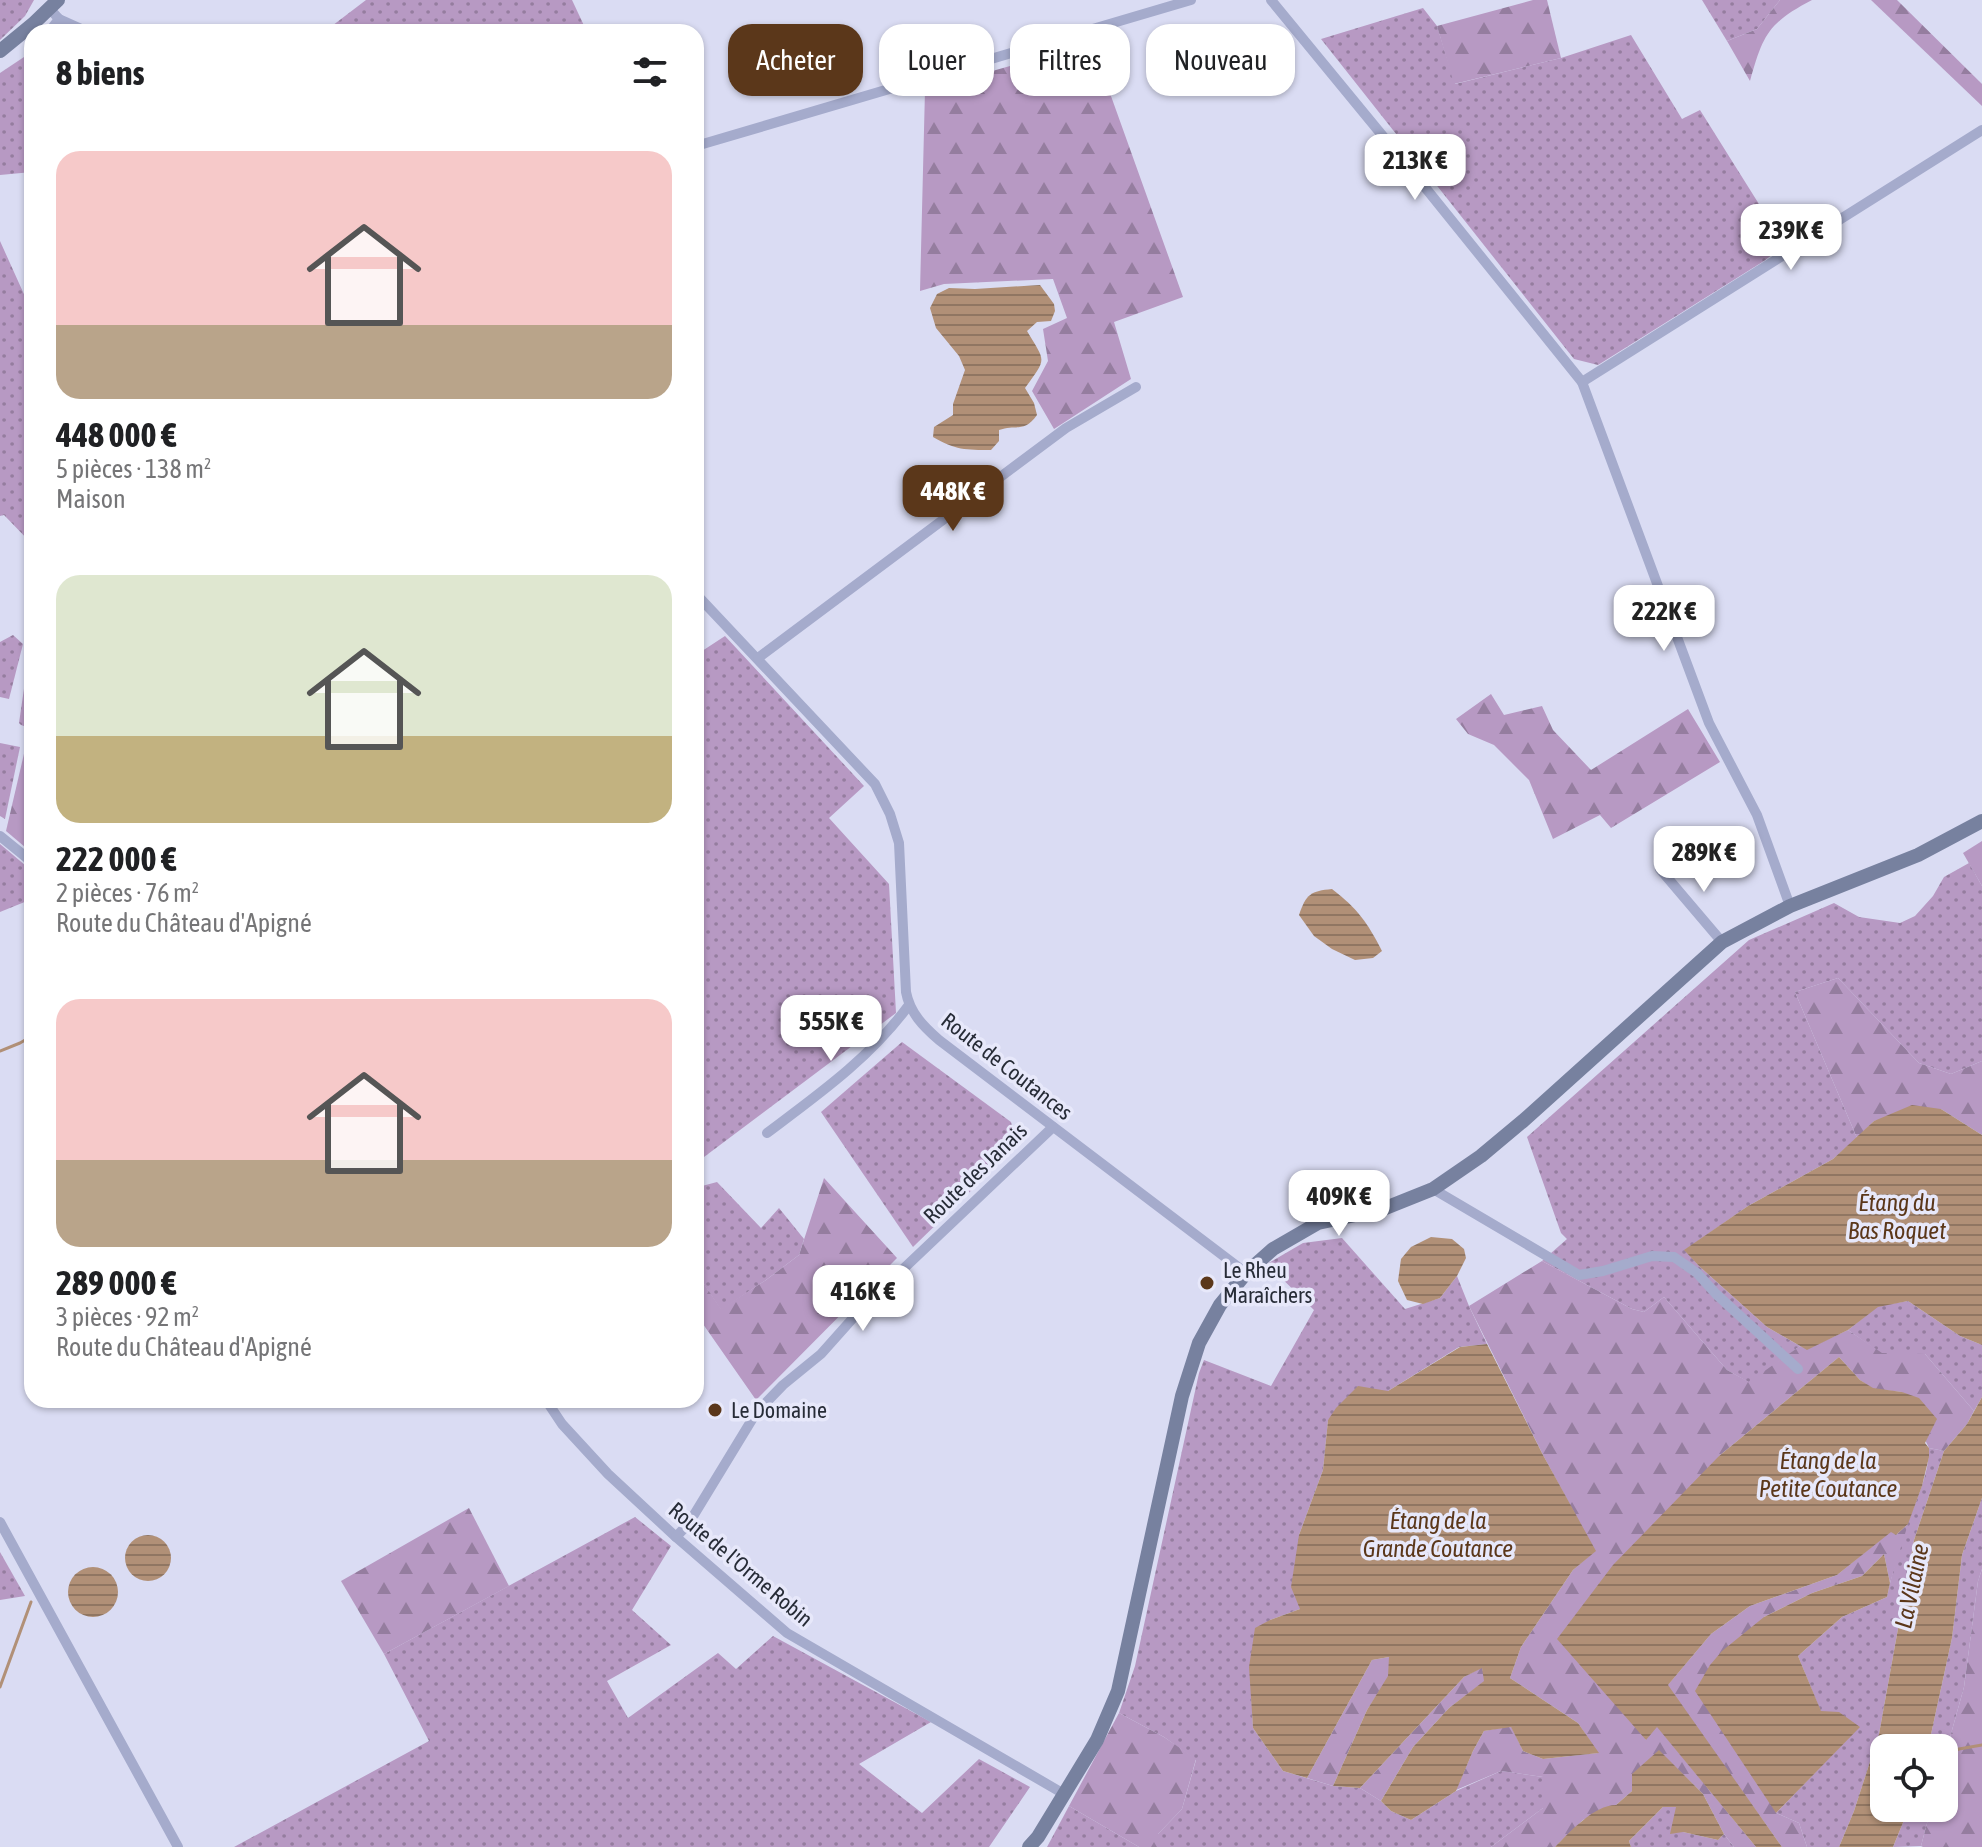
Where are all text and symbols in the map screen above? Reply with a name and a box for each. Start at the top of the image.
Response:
chip: Acheter [728,24,863,96]
chip: Louer [879,24,994,96]
chip: Filtres [1010,24,1130,96]
chip: Nouveau [1146,24,1295,96]
icon: filters [628,50,672,94]
text: 8 biens [56,53,145,92]
pin: 213K € [1350,134,1480,202]
text: 213K € [1383,145,1447,175]
icon: home [292,203,436,347]
pin: 239K € [1726,204,1856,272]
text: 239K € [1759,215,1823,245]
text: 448 000 € [56,415,177,454]
text: 5 pièces · 138 m² [56,454,211,484]
pin: 448K € [888,465,1018,533]
text: 448K € [921,476,985,506]
text: Maison [56,484,126,514]
pin: 222K € [1599,585,1729,653]
text: 222K € [1632,596,1696,626]
icon: home [292,627,436,771]
pin: 289K € [1639,826,1769,894]
text: 289K € [1672,837,1736,867]
text: 222 000 € [56,839,177,878]
text: 2 pièces · 76 m² [56,878,199,908]
text: Route du Château d'Apigné [56,908,312,938]
pin: 555K € [766,995,896,1063]
text: 555K € [799,1006,863,1036]
street label: Route de Coutances [937,1007,1078,1125]
icon: home [292,1051,436,1195]
street label: Route des Janais [918,1117,1032,1229]
pin: 409K € [1274,1170,1404,1238]
text: 409K € [1307,1181,1371,1211]
water label: Étang du Bas Roquet [1848,1189,1946,1244]
place label: Le Rheu Maraîchers [1223,1257,1313,1308]
text: 289 000 € [56,1263,177,1302]
pin: 416K € [798,1265,928,1333]
marker: Le Rheu Maraîchers [1198,1274,1216,1292]
text: 416K € [831,1276,895,1306]
text: 3 pièces · 92 m² [56,1302,199,1332]
text: Route du Château d'Apigné [56,1332,312,1362]
place label: Le Domaine [731,1397,827,1423]
marker: Le Domaine [706,1401,724,1419]
water label: Étang de la Petite Coutance [1759,1447,1897,1502]
street label: Route de l'Orme Robin [664,1496,818,1632]
water label: Étang de la Grande Coutance [1363,1507,1513,1562]
water label: La Vilaine [1889,1541,1934,1631]
map controls [1870,1734,1958,1822]
button: locate [1870,1734,1958,1822]

